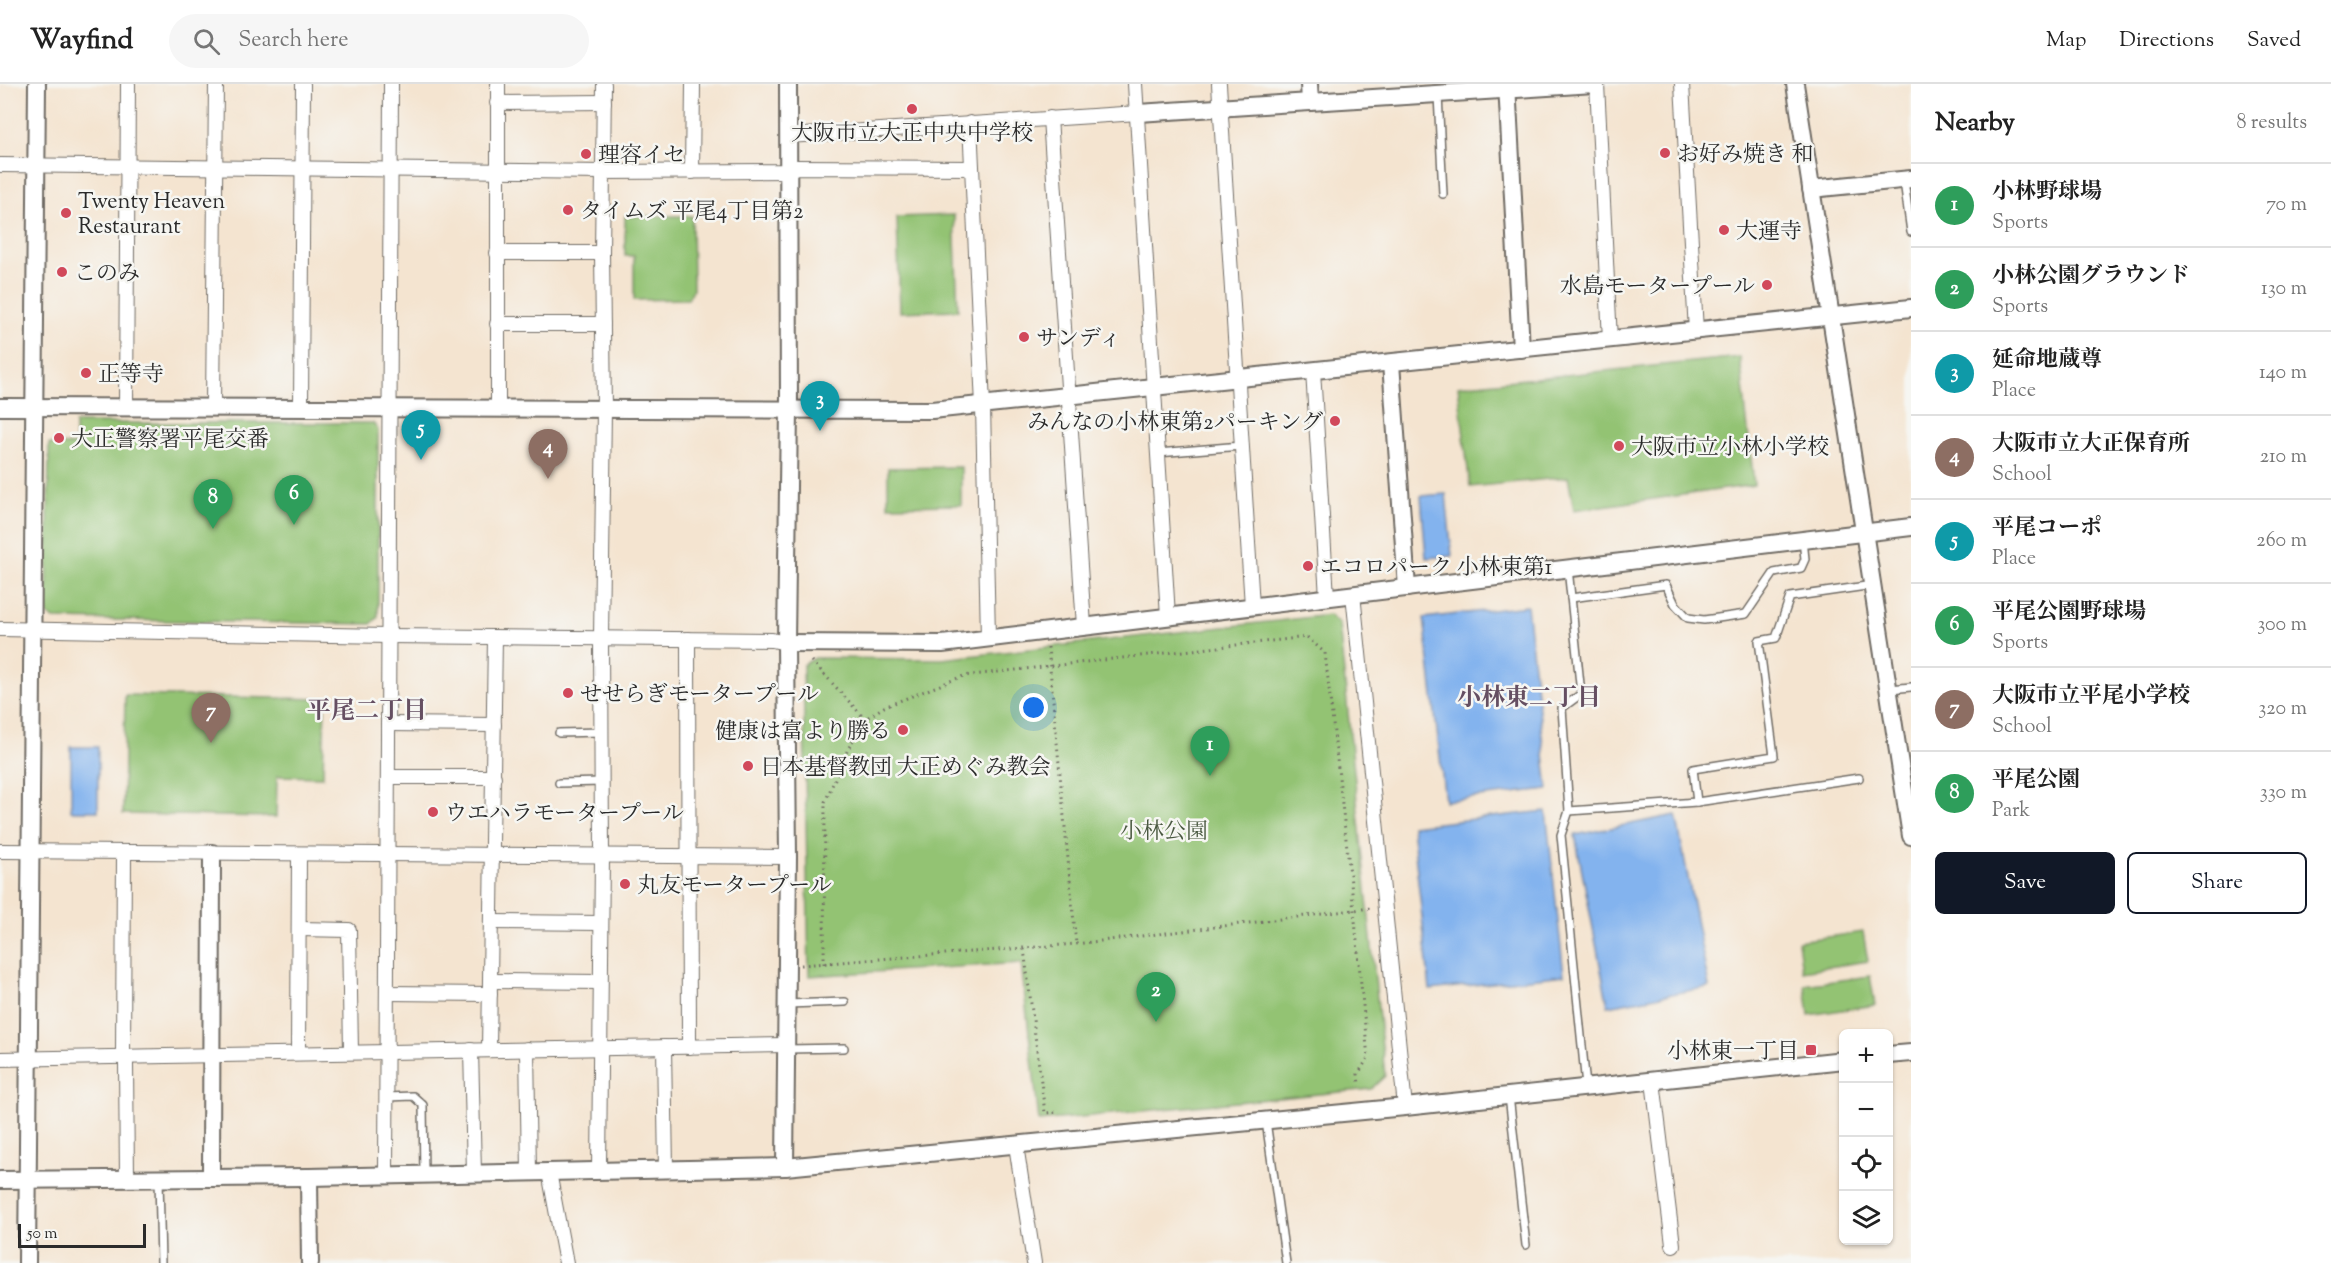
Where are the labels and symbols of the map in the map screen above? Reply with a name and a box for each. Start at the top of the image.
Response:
marker: 大阪市立大正中央中学校 [905,102,919,116]
place label: 大阪市立大正中央中学校 [791,119,1033,151]
place label: お好み焼き 和 [1677,140,1814,172]
place label: 理容イセ [598,141,685,173]
marker: お好み焼き 和 [1658,146,1672,160]
marker: 理容イセ [579,147,593,161]
place label: Twenty Heaven Restaurant [78,187,225,244]
place label: タイムズ 平尾4丁目第2 [580,197,804,229]
marker: タイムズ 平尾4丁目第2 [561,203,575,217]
marker: Twenty Heaven Restaurant [59,206,73,220]
place label: 大運寺 [1736,217,1802,249]
marker: 大運寺 [1717,223,1731,237]
place label: このみ [74,259,140,291]
marker: このみ [55,265,69,279]
place label: 水島モータープール [1560,272,1755,304]
marker: 水島モータープール [1760,278,1774,292]
place label: サンディ [1036,324,1121,356]
marker: サンディ [1017,330,1031,344]
place label: 正等寺 [98,360,164,392]
marker: 正等寺 [79,366,93,380]
pin: 3 [800,382,840,431]
place label: みんなの小林東第2パーキング [1027,408,1323,440]
pin: 5 [402,410,440,460]
marker: みんなの小林東第2パーキング [1328,414,1342,428]
place label: 大正警察署平尾交番 [71,425,269,457]
pin: 4 [528,430,568,479]
marker: 大正警察署平尾交番 [52,431,66,445]
place label: 大阪市立小林小学校 [1631,433,1829,465]
marker: 大阪市立小林小学校 [1612,439,1626,453]
pin: 6 [274,476,314,525]
pin: 8 [194,480,232,529]
place label: エコロパーク 小林東第1 [1320,553,1553,585]
marker: エコロパーク 小林東第1 [1301,559,1315,573]
place label: せせらぎモータープール [580,680,819,712]
district label: 小林東二丁目 [1457,682,1601,716]
marker: せせらぎモータープール [561,686,575,700]
your location [1019,693,1048,722]
pin: 7 [192,694,230,743]
district label: 平尾二丁目 [307,695,427,729]
place label: 健康は富より勝る [715,717,891,749]
marker: 健康は富より勝る [896,723,910,737]
pin: 1 [1190,726,1230,776]
place label: 日本基督教団 大正めぐみ教会 [760,753,1051,785]
marker: 日本基督教団 大正めぐみ教会 [741,759,755,773]
place label: ウエハラモータープール [445,799,684,831]
marker: ウエハラモータープール [426,805,440,819]
park label: 小林公園 [1120,817,1208,849]
place label: 丸友モータープール [637,871,832,903]
marker: 丸友モータープール [618,877,632,891]
pin: 2 [1136,972,1176,1022]
place label: 小林東一丁目 [1667,1037,1799,1069]
marker: 小林東一丁目 [1804,1043,1818,1057]
scale bar [18,1221,146,1248]

